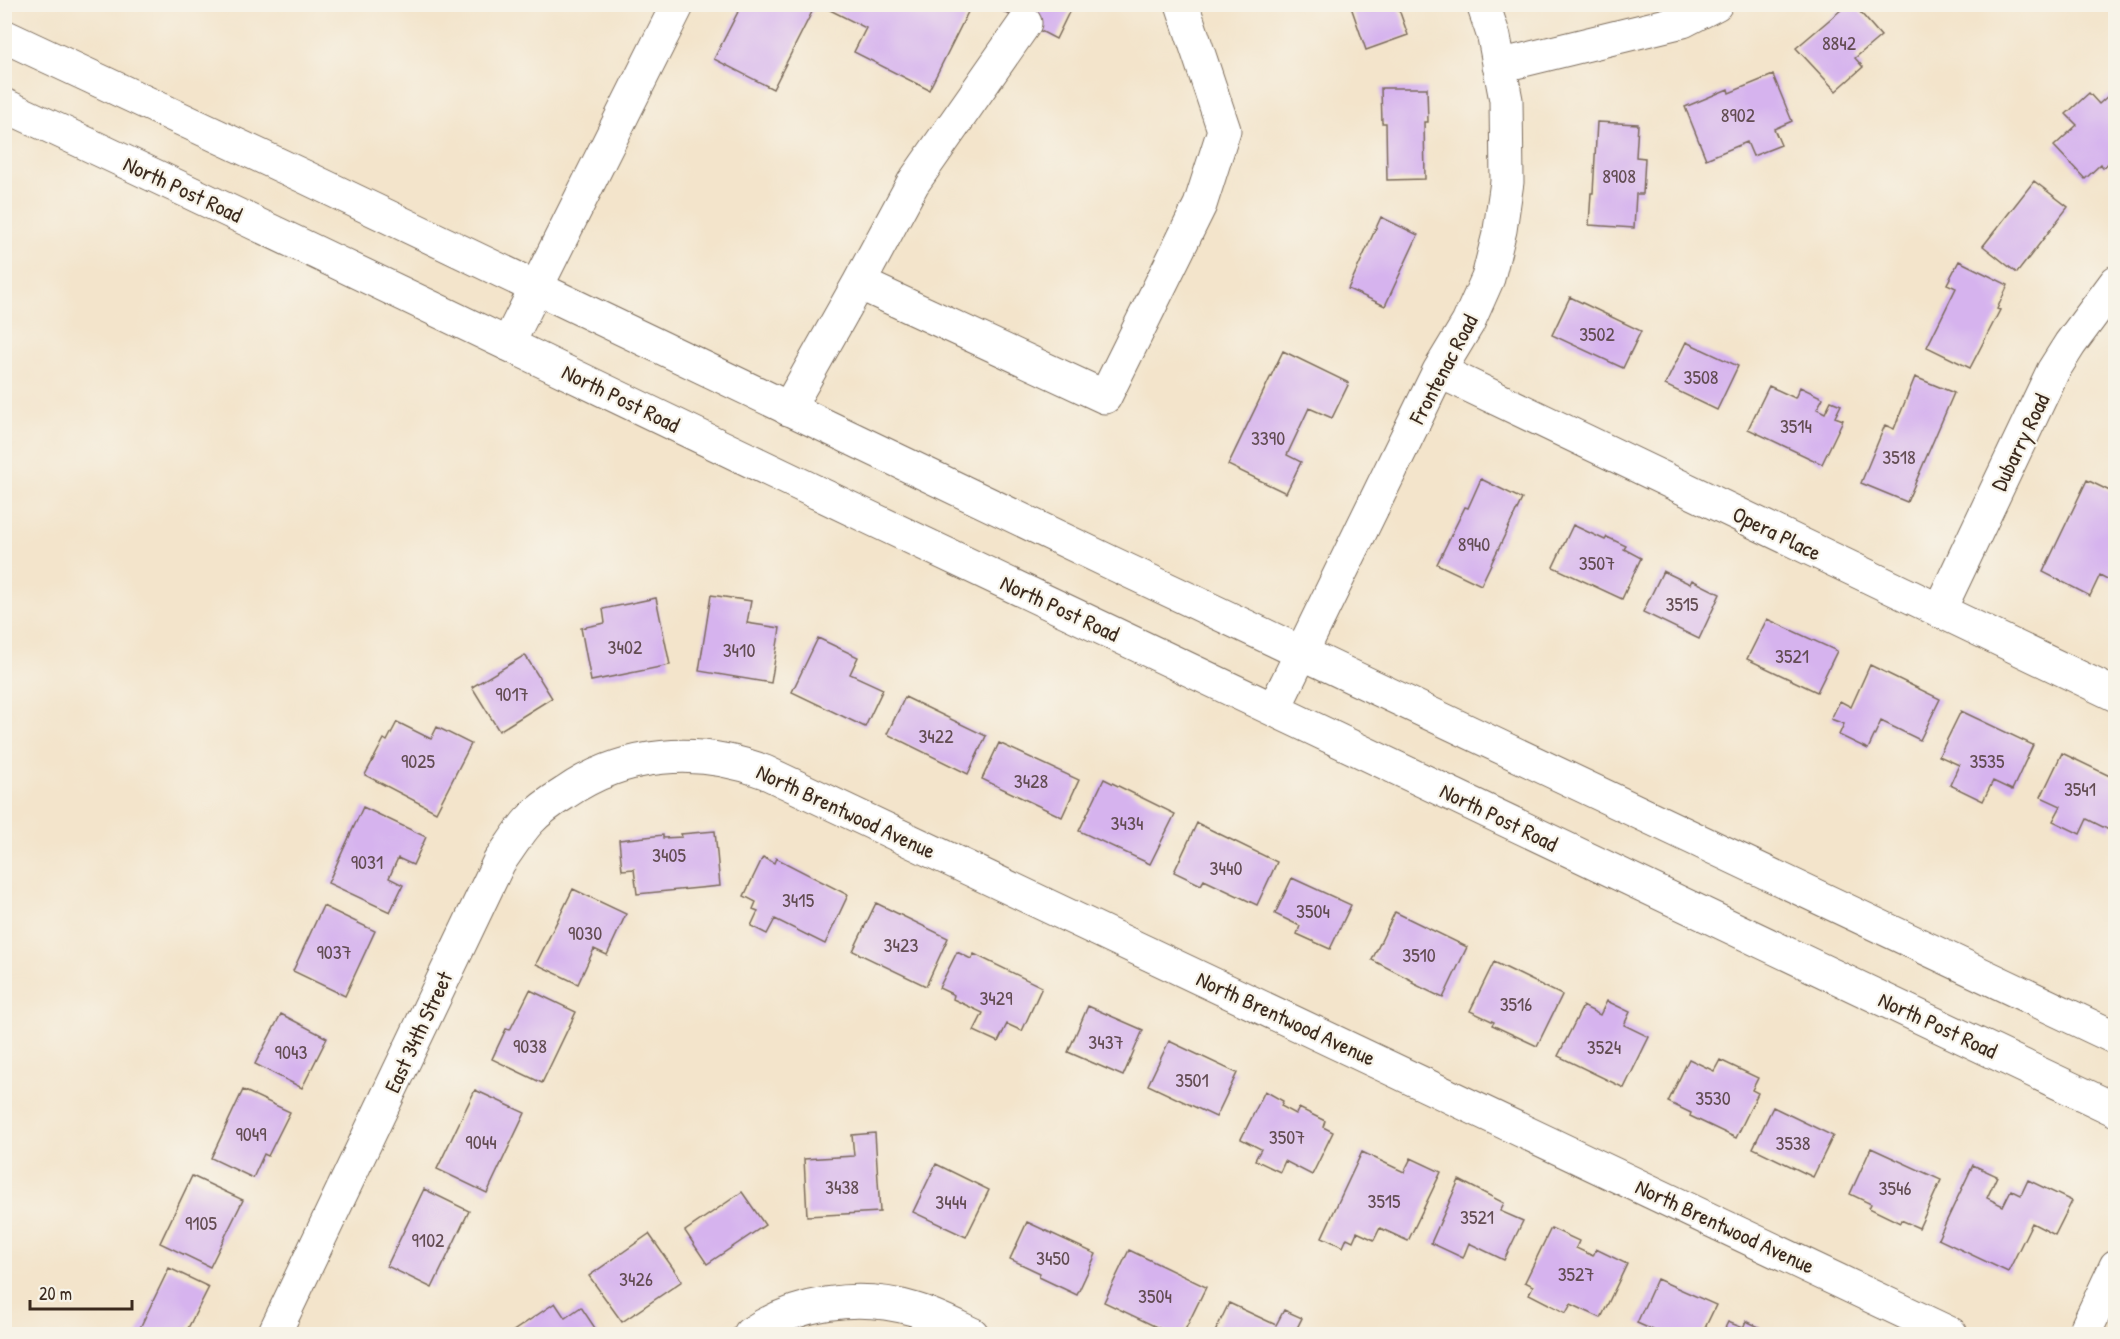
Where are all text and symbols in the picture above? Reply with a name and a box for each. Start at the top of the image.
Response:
house number: 8842 [1822,29,1857,56]
house number: 8902 [1721,101,1756,128]
street label: North Post Road [119,148,248,230]
house number: 8908 [1602,162,1636,189]
street label: Frontenac Road [1401,309,1485,430]
house number: 3502 [1579,320,1616,347]
street label: North Post Road [557,357,685,440]
house number: 3508 [1683,363,1719,390]
street label: Dubarry Road [1984,388,2057,495]
house number: 3514 [1780,412,1812,439]
house number: 3390 [1251,424,1285,451]
house number: 3518 [1882,443,1916,470]
street label: Opera Place [1728,499,1826,567]
house number: 8940 [1458,530,1490,557]
house number: 3507 [1579,549,1615,576]
street label: North Post Road [996,567,1125,649]
house number: 3515 [1665,590,1699,617]
house number: 3402 [608,633,643,660]
house number: 3410 [723,636,755,663]
house number: 3521 [1775,642,1809,669]
house number: 9017 [495,680,529,707]
house number: 3422 [918,722,954,749]
house number: 9025 [401,747,436,774]
house number: 3535 [1970,747,2005,774]
street label: North Brentwood Avenue [752,756,941,866]
house number: 3428 [1014,767,1048,794]
house number: 3541 [2064,775,2096,802]
street label: North Post Road [1435,776,1563,859]
house number: 3434 [1111,809,1143,836]
house number: 3405 [652,841,686,868]
house number: 9031 [351,848,383,875]
house number: 3440 [1210,854,1242,881]
house number: 3415 [782,886,815,913]
house number: 3504 [1296,897,1330,924]
house number: 9030 [568,919,602,946]
house number: 3423 [884,931,918,958]
house number: 9037 [316,938,352,965]
house number: 3510 [1402,941,1436,968]
street label: North Brentwood Avenue [1192,963,1381,1073]
street label: East 34th Street [377,966,459,1098]
house number: 3429 [979,984,1013,1011]
street label: North Post Road [1874,984,2003,1066]
house number: 3516 [1500,990,1532,1017]
house number: 3437 [1088,1028,1124,1055]
house number: 9038 [513,1032,547,1059]
house number: 3524 [1587,1033,1621,1060]
house number: 9043 [275,1038,307,1065]
house number: 3501 [1175,1066,1209,1093]
house number: 3530 [1695,1084,1731,1111]
house number: 9049 [235,1120,267,1147]
house number: 3507 [1269,1123,1305,1150]
house number: 9044 [465,1128,497,1155]
house number: 3538 [1775,1129,1811,1156]
street label: North Brentwood Avenue [1631,1171,1820,1281]
house number: 3438 [825,1173,859,1200]
house number: 3546 [1879,1174,1911,1201]
house number: 3515 [1367,1187,1401,1214]
house number: 3444 [935,1188,967,1215]
house number: 3521 [1460,1203,1494,1230]
house number: 9105 [185,1209,218,1236]
house number: 9102 [412,1226,445,1253]
house number: 3450 [1036,1244,1070,1271]
house number: 3527 [1558,1260,1594,1287]
house number: 3426 [619,1265,653,1292]
scale bar [30,1273,132,1311]
text: 20 m [39,1281,72,1306]
house number: 3504 [1138,1282,1172,1309]

